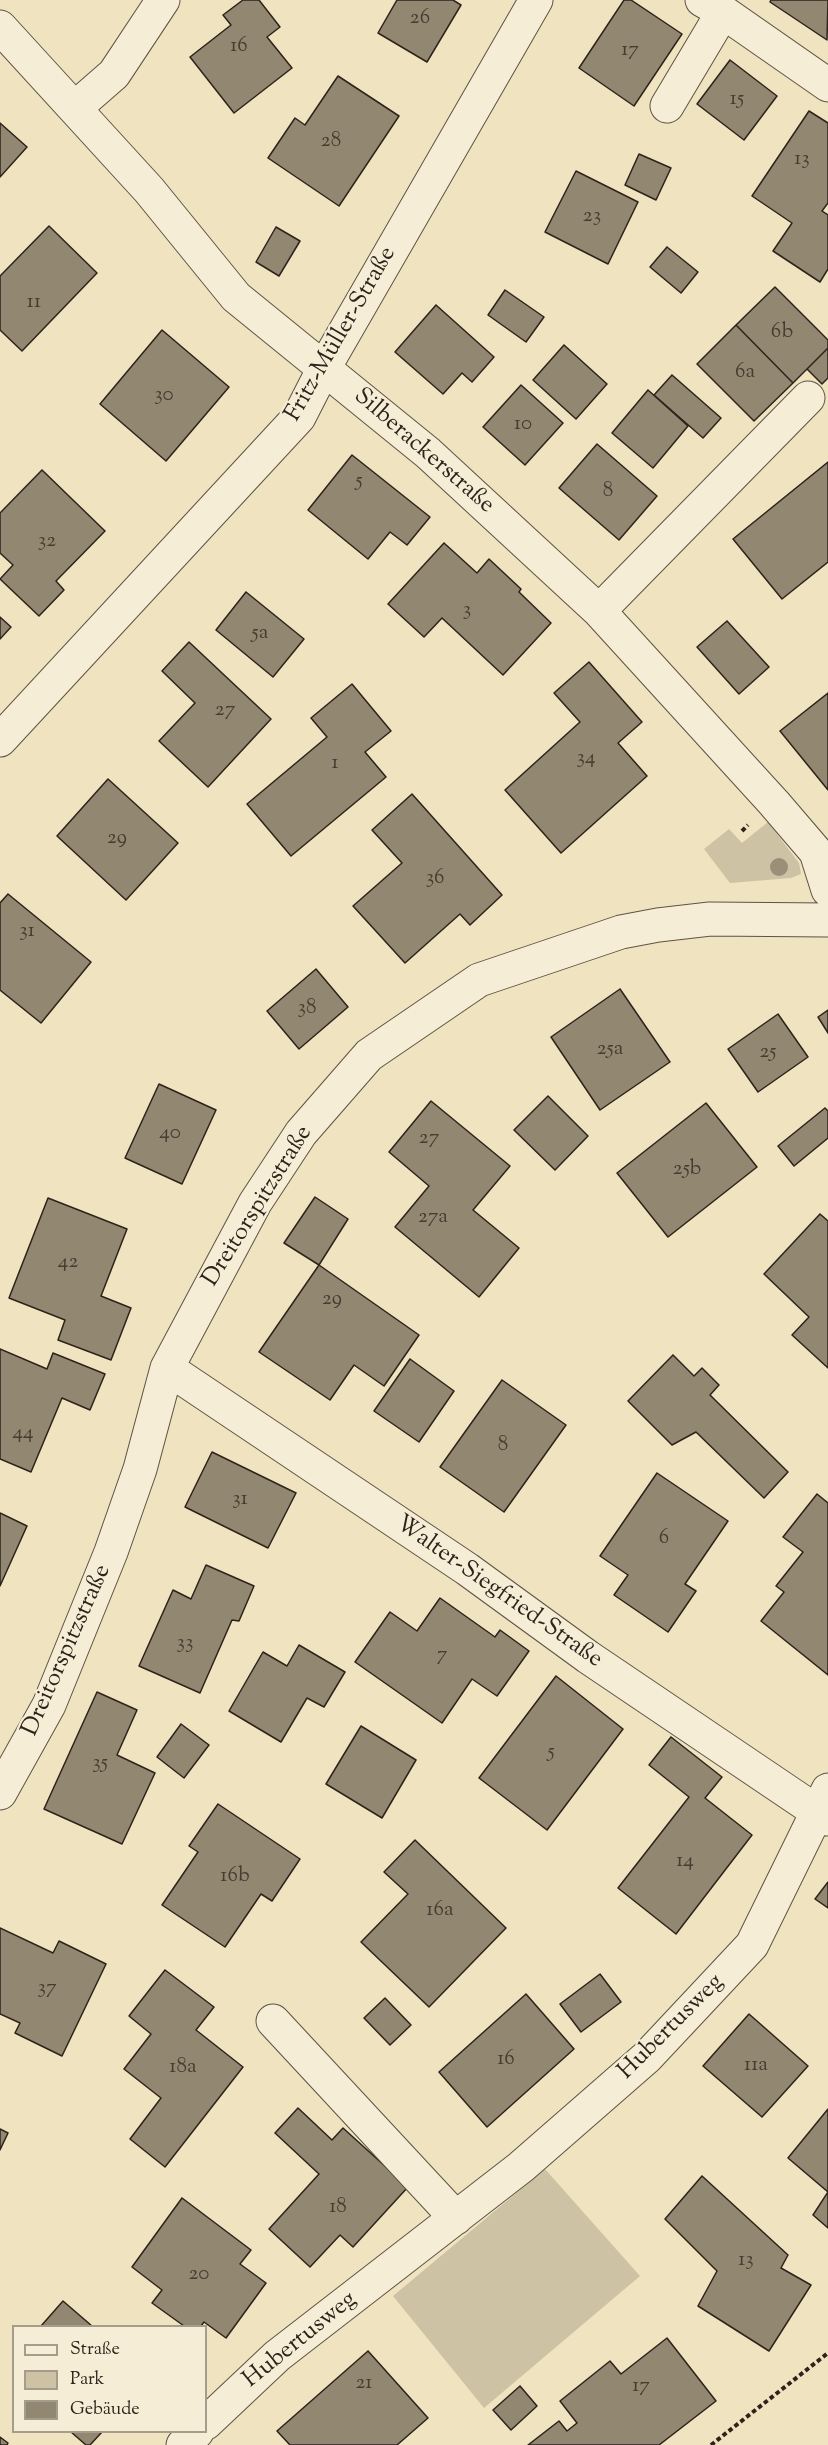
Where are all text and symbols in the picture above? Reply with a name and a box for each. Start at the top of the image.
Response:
house number: 26 [410,6,430,32]
house number: 16 [230,34,248,60]
house number: 17 [621,38,639,64]
house number: 15 [730,87,744,113]
house number: 28 [321,129,341,155]
house number: 13 [794,147,810,173]
house number: 23 [583,204,601,230]
street label: Fritz-Müller-Straße [280,242,404,428]
house number: 11 [27,290,41,316]
house number: 6b [771,320,793,346]
house number: 6a [735,360,755,386]
house number: 30 [154,383,174,409]
street label: Silberackerstraße [347,383,499,521]
house number: 10 [514,412,532,438]
house number: 5 [355,469,363,495]
house number: 8 [603,479,613,505]
house number: 32 [38,529,56,555]
house number: 3 [463,598,471,624]
house number: 5a [252,621,268,647]
house number: 27 [215,698,235,724]
house number: 34 [576,746,596,772]
house number: 1 [331,751,339,777]
house number: 29 [107,826,127,852]
house number: 36 [426,866,444,892]
house number: 31 [19,919,35,945]
house number: 38 [298,996,316,1022]
house number: 25a [597,1037,623,1063]
house number: 25 [759,1040,777,1066]
house number: 40 [159,1121,181,1147]
street label: Dreitorspitzstraße [198,1121,320,1293]
house number: 27 [419,1126,439,1152]
house number: 25b [673,1157,701,1183]
house number: 27a [418,1205,448,1231]
house number: 42 [58,1250,78,1276]
house number: 29 [322,1287,342,1313]
house number: 44 [12,1421,34,1447]
house number: 8 [498,1433,508,1459]
house number: 31 [232,1487,248,1513]
street label: Walter-Siegfried-Straße [389,1511,607,1675]
house number: 6 [659,1526,669,1552]
street label: Dreitorspitzstraße [17,1561,119,1741]
house number: 33 [177,1631,193,1657]
house number: 7 [437,1643,447,1669]
house number: 5 [547,1740,555,1766]
house number: 35 [92,1751,108,1777]
house number: 14 [676,1849,694,1875]
house number: 16b [220,1864,250,1890]
house number: 16a [426,1898,454,1924]
street label: Hubertusweg [613,1969,731,2087]
house number: 37 [37,1976,57,2002]
house number: 16 [497,2047,515,2073]
house number: 11a [744,2053,768,2079]
house number: 18a [169,2055,197,2081]
house number: 18 [329,2195,347,2221]
house number: 13 [738,2248,754,2274]
house number: 20 [189,2262,209,2288]
street label: Hubertusweg [239,2287,363,2395]
legend [12,2325,207,2433]
text: Straße [70,2337,120,2363]
text: Park [70,2367,104,2393]
house number: 21 [356,2371,372,2397]
house number: 17 [632,2374,650,2400]
text: Gebäude [70,2397,140,2423]

